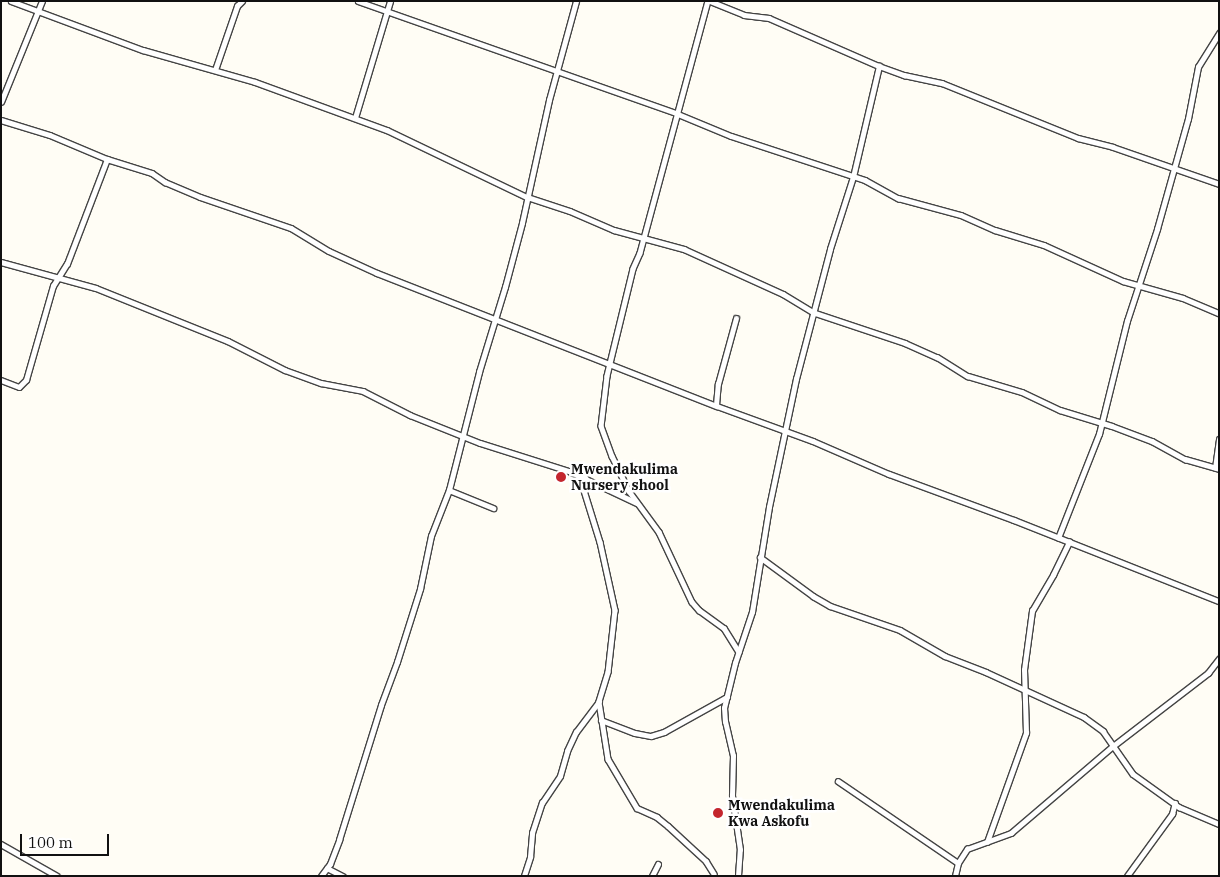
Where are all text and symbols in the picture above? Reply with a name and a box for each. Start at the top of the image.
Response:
place label: Mwendakulima Nursery shool [571,461,678,494]
marker: Mwendakulima Nursery shool [555,471,567,483]
place label: Mwendakulima Kwa Askofu [728,797,835,830]
marker: Mwendakulima Kwa Askofu [712,807,724,819]
scale bar [22,824,111,856]
text: 100 m [28,833,73,852]

